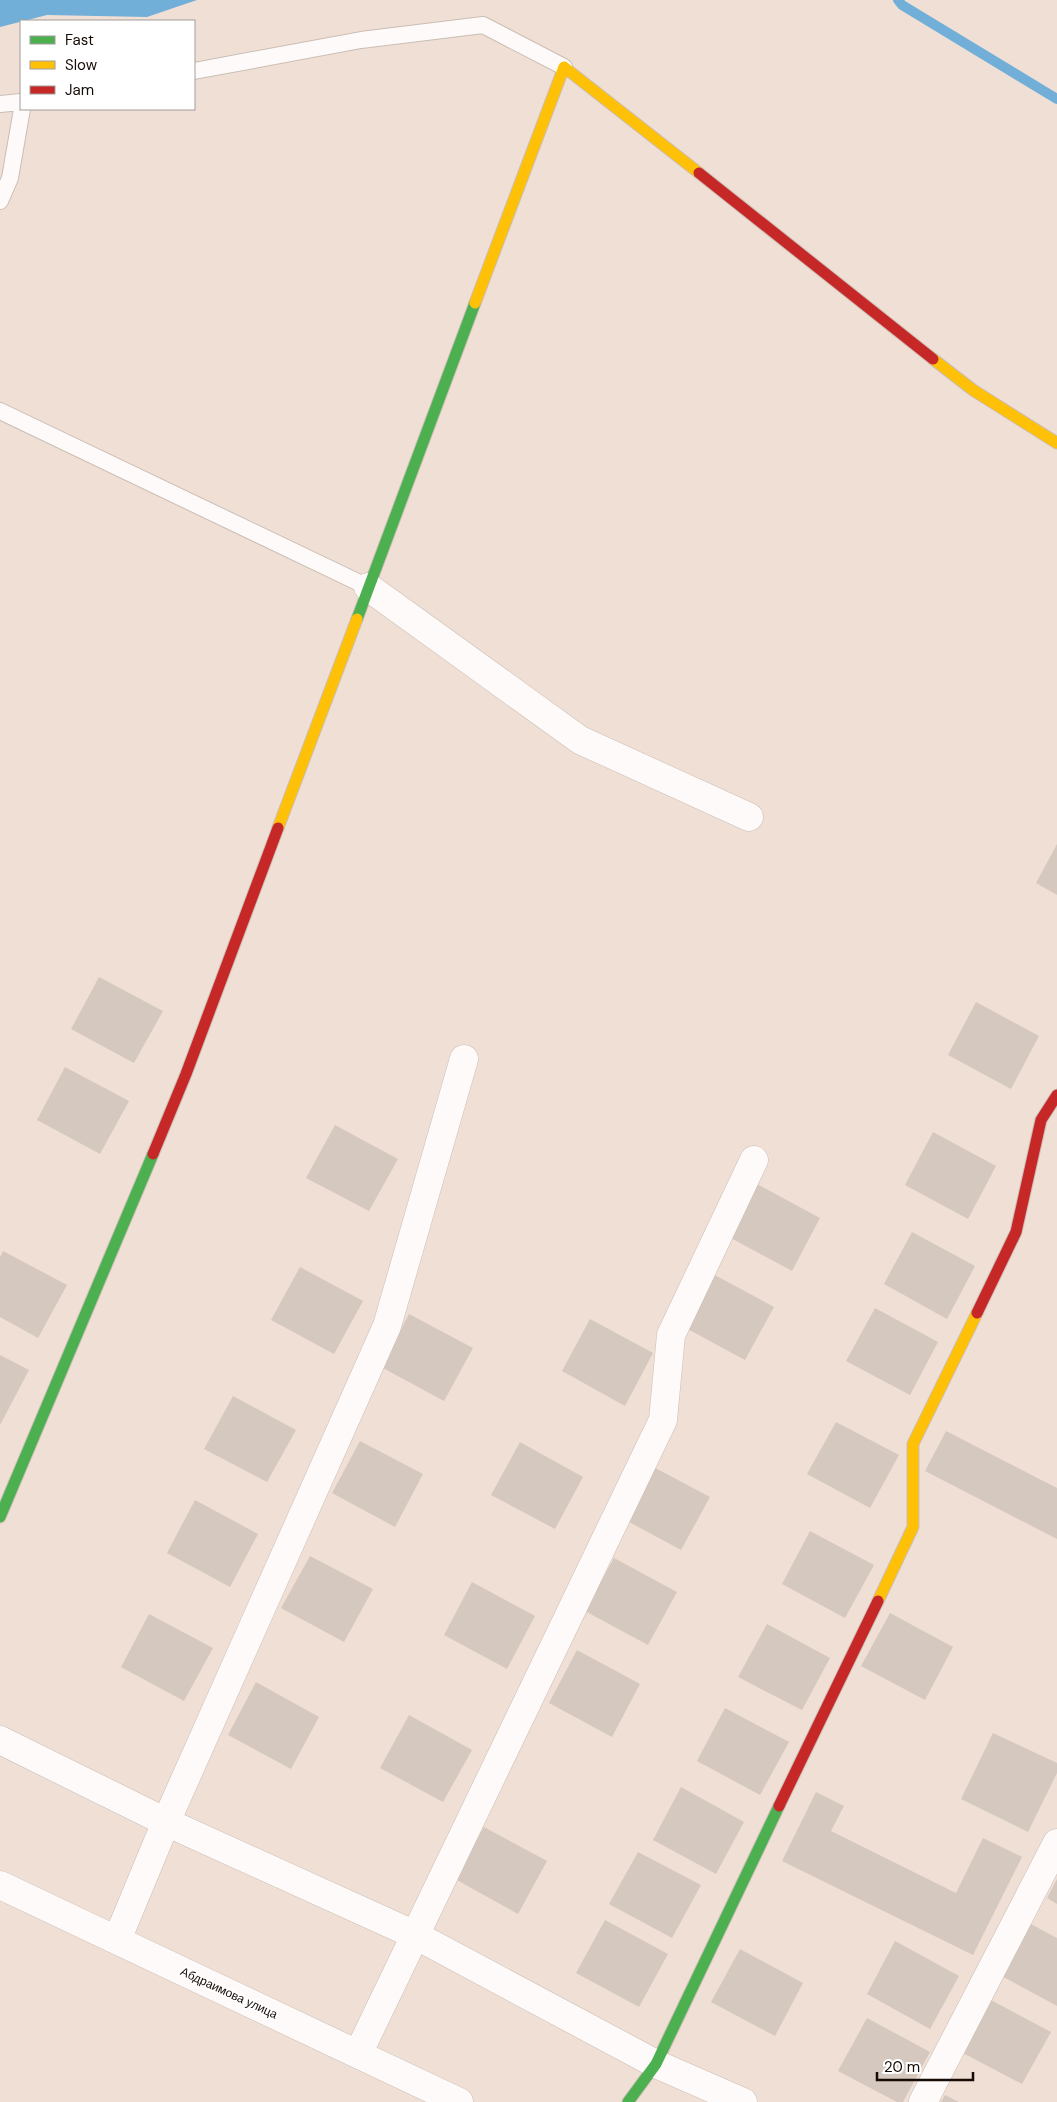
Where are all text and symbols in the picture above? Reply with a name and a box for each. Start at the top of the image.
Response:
legend [20,20,195,110]
text: Fast [65,30,94,50]
text: Slow [65,55,98,75]
text: Jam [65,80,94,100]
street label: Абдраимова улица [178,1963,280,2023]
scale bar [877,2050,973,2082]
text: 20 m [884,2057,920,2077]

